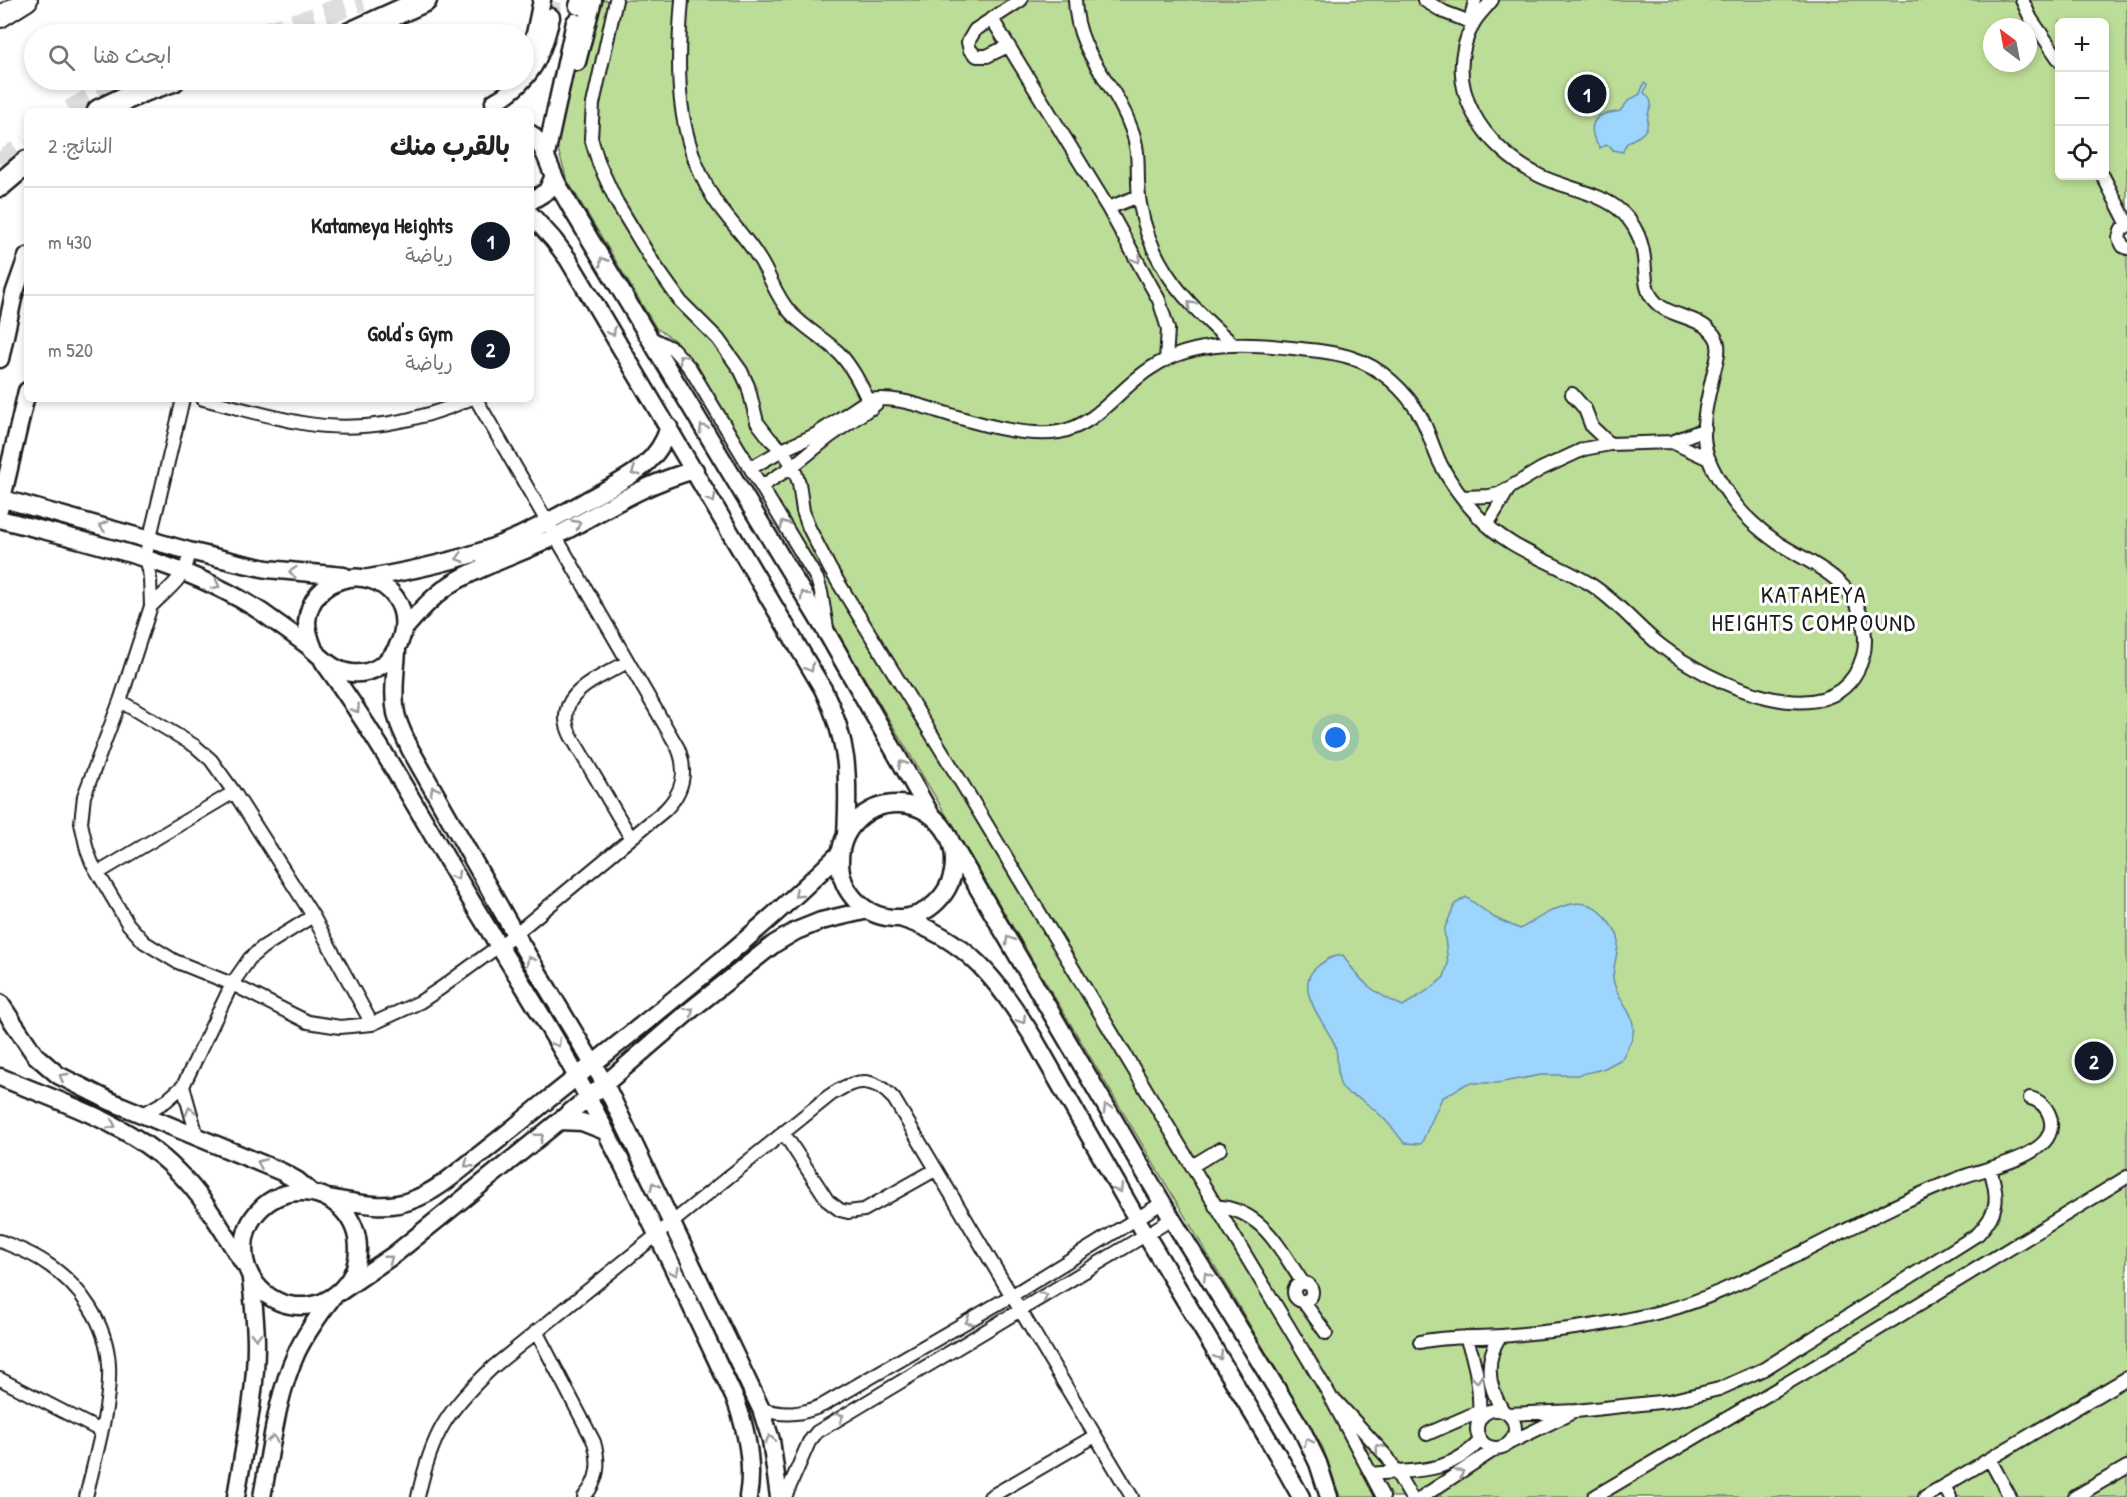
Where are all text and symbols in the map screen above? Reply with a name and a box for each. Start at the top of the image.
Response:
north arrow [1983,18,2037,72]
map controls [2055,18,2109,180]
button: + [2055,18,2109,72]
search box [24,24,534,90]
text: ابحث هنا [93,40,172,70]
icon: search [45,41,78,74]
pin: 1 [1568,72,1606,116]
button: − [2055,72,2109,126]
button: locate [2055,126,2109,180]
text: بالقرب منك [390,128,510,163]
text: النتائج: 2 [48,132,113,159]
text: Katameya Heights [311,210,453,240]
text: 430 m [48,228,92,255]
text: 1 [487,228,494,255]
text: رياضة [405,241,453,268]
one-way arrow [1129,253,1141,263]
one-way arrow [599,257,610,267]
one-way arrow [1187,301,1198,311]
text: Gold's Gym [367,318,453,348]
one-way arrow [604,326,616,336]
text: 520 m [48,336,93,363]
text: 2 [486,336,495,363]
text: رياضة [405,349,453,376]
one-way arrow [678,355,689,365]
one-way arrow [699,424,711,434]
one-way arrow [631,465,641,477]
one-way arrow [704,493,716,503]
one-way arrow [571,520,582,531]
one-way arrow [780,520,792,530]
one-way arrow [98,521,109,533]
one-way arrow [455,551,466,563]
one-way arrow [288,566,297,579]
one-way arrow [210,578,221,590]
district label: KATAMEYA HEIGHTS COMPOUND [1711,578,1917,638]
one-way arrow [799,591,811,601]
one-way arrow [803,661,815,672]
one-way arrow [349,702,360,713]
your location [1321,723,1350,752]
one-way arrow [897,760,909,770]
one-way arrow [430,786,441,797]
one-way arrow [449,870,460,880]
one-way arrow [794,887,805,898]
one-way arrow [1004,936,1016,946]
one-way arrow [526,956,538,966]
one-way arrow [683,1008,694,1019]
one-way arrow [1015,1013,1026,1024]
one-way arrow [550,1037,562,1047]
pin: 2 [2074,1038,2114,1084]
one-way arrow [59,1073,69,1084]
one-way arrow [1103,1104,1114,1115]
one-way arrow [185,1106,197,1117]
one-way arrow [105,1117,116,1129]
one-way arrow [533,1133,544,1144]
one-way arrow [464,1156,475,1167]
one-way arrow [256,1158,267,1170]
one-way arrow [649,1182,661,1193]
one-way arrow [1112,1183,1123,1193]
one-way arrow [382,1256,393,1267]
one-way arrow [668,1266,679,1277]
one-way arrow [1202,1272,1214,1282]
one-way arrow [1038,1291,1048,1303]
one-way arrow [965,1313,975,1325]
one-way arrow [249,1332,262,1341]
one-way arrow [1211,1350,1223,1360]
one-way arrow [1471,1375,1483,1384]
one-way arrow [834,1413,844,1425]
one-way arrow [765,1434,778,1444]
one-way arrow [266,1435,279,1445]
one-way arrow [1304,1438,1315,1449]
one-way arrow [1375,1444,1386,1455]
one-way arrow [1453,1469,1464,1480]

